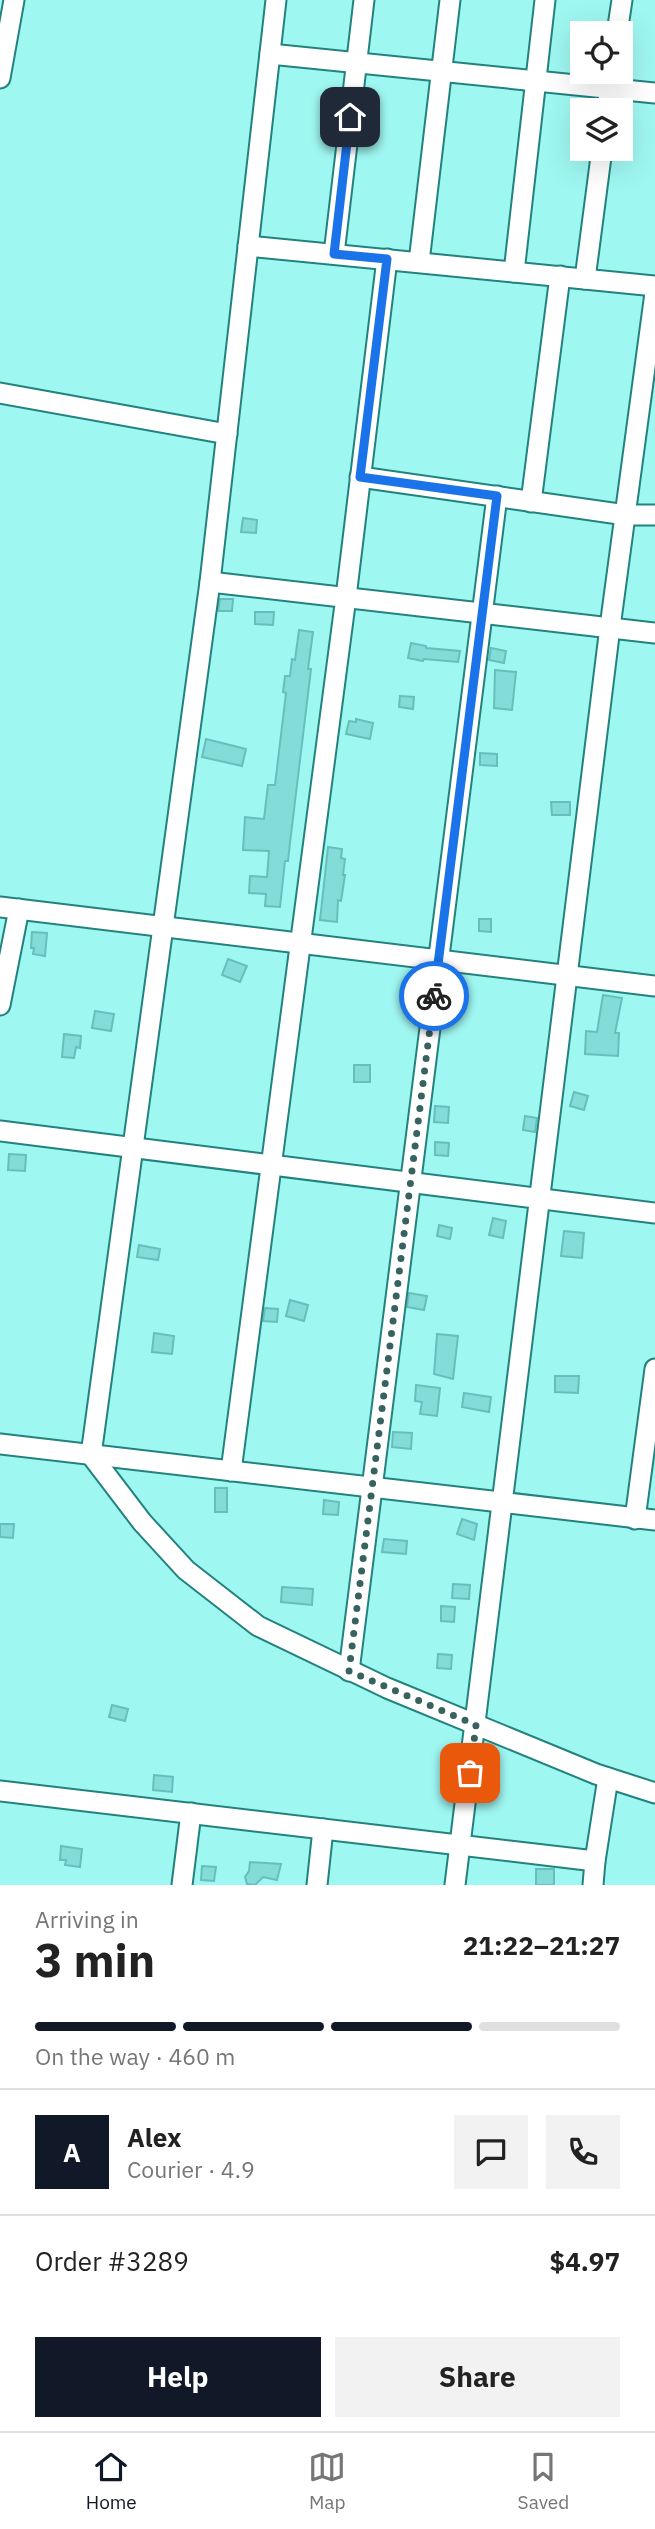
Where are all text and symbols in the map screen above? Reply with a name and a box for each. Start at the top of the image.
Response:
map controls [570,21,633,161]
button: locate [570,21,633,84]
pin [320,87,380,147]
icon: home [331,98,369,136]
button: layers [570,98,633,161]
courier [399,961,469,1031]
icon: bike [415,977,453,1015]
pin [440,1743,500,1803]
icon: bag [451,1754,489,1792]
text: Arriving in [35,1904,139,1934]
text: 21:22–21:27 [463,1928,620,1962]
text: 3 min [35,1930,155,1990]
text: On the way · 460 m [35,2041,235,2071]
button: chat [454,2115,528,2189]
button: phone [546,2115,620,2189]
text: Alex [127,2120,181,2154]
text: A [63,2135,81,2169]
text: Courier · 4.9 [127,2154,255,2184]
text: Order #3289 [35,2244,189,2278]
text: $4.97 [550,2244,620,2278]
button: Help [35,2337,321,2417]
button: Share [335,2337,620,2417]
tab: Home [86,2448,137,2514]
tab: Map [308,2448,346,2514]
tab: Saved [518,2448,569,2514]

